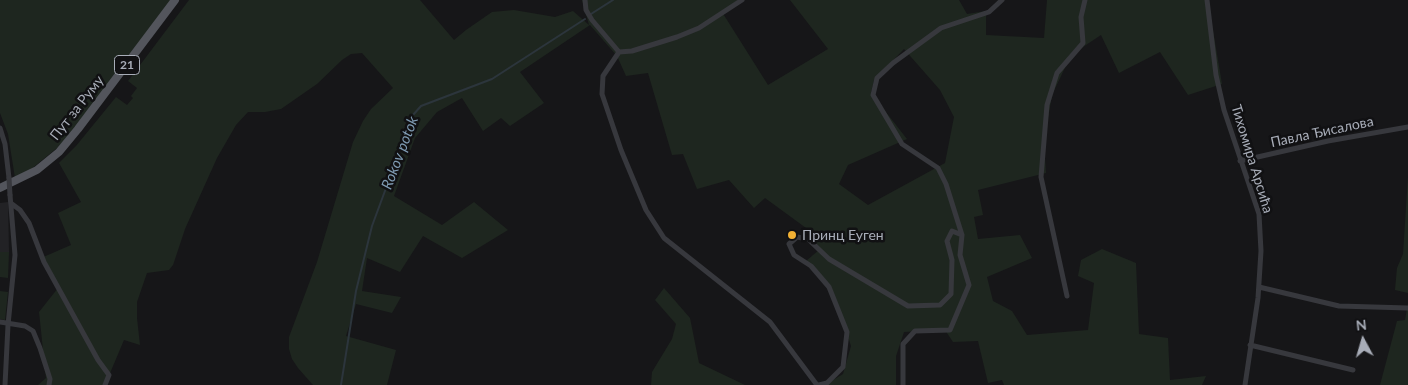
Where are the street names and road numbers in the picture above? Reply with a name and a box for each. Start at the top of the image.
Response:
road number: 21 [114,56,140,74]
street label: Пут за Руму [47,72,107,144]
street label: Тихомира Арсића [1228,103,1276,215]
street label: Павла Ђисалова [1269,113,1375,151]

